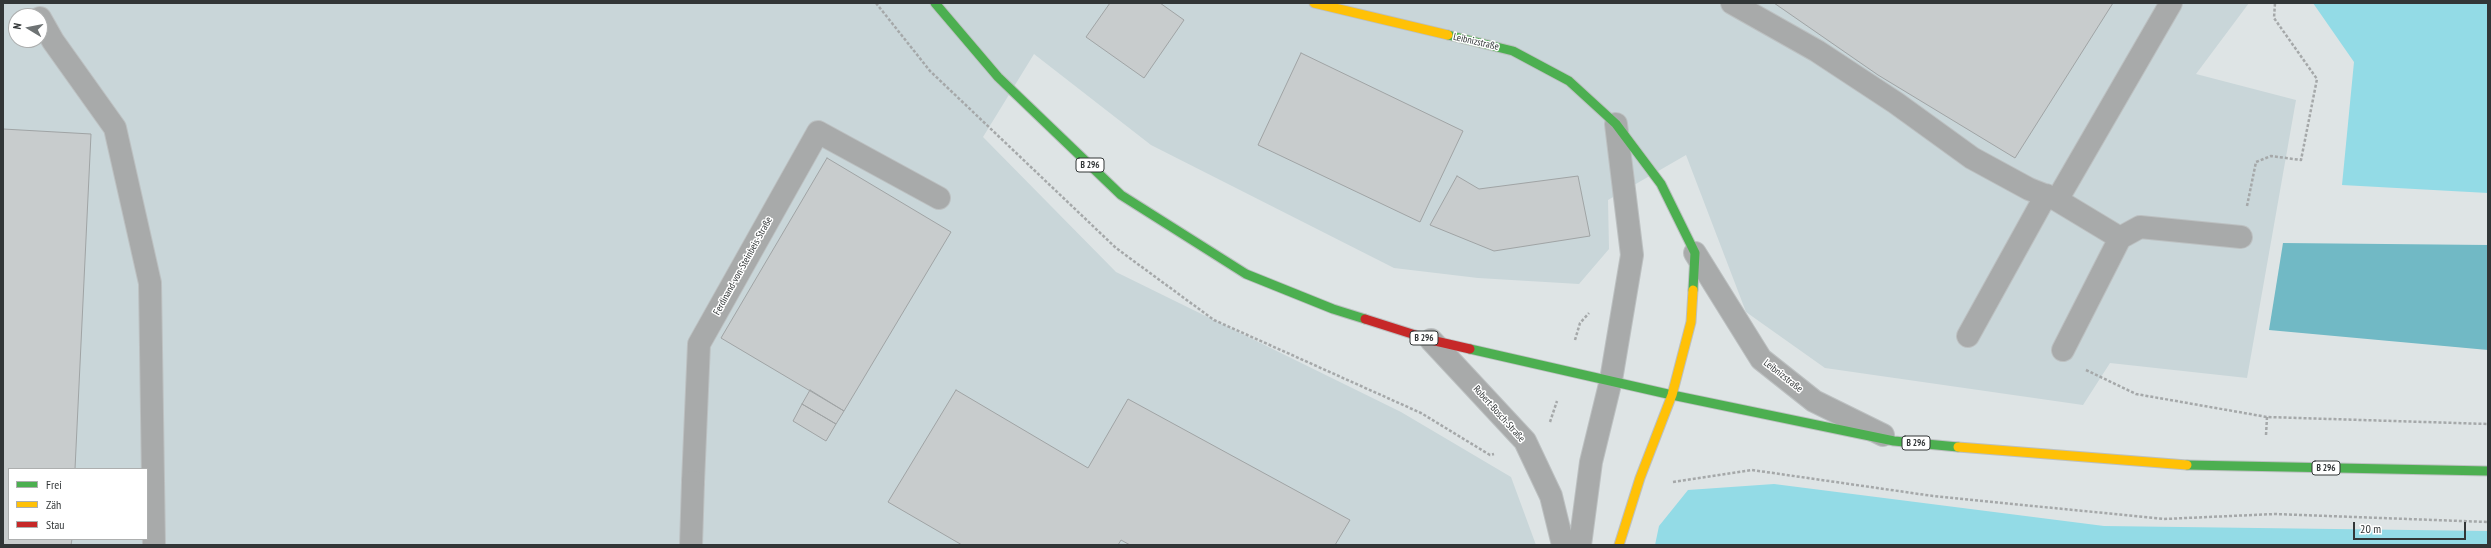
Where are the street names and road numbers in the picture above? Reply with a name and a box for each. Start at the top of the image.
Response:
street label: Leibnizstraße [1452,31,1500,53]
road number: B 296 [1076,158,1104,172]
street label: Ferdinand-von-Steinbeis-Straße [711,215,775,317]
road number: B 296 [1410,331,1438,345]
street label: Leibnizstraße [1761,357,1805,395]
street label: Robert-Bosch-Straße [1471,383,1527,445]
road number: B 296 [1902,436,1930,450]
road number: B 296 [2312,461,2340,475]

